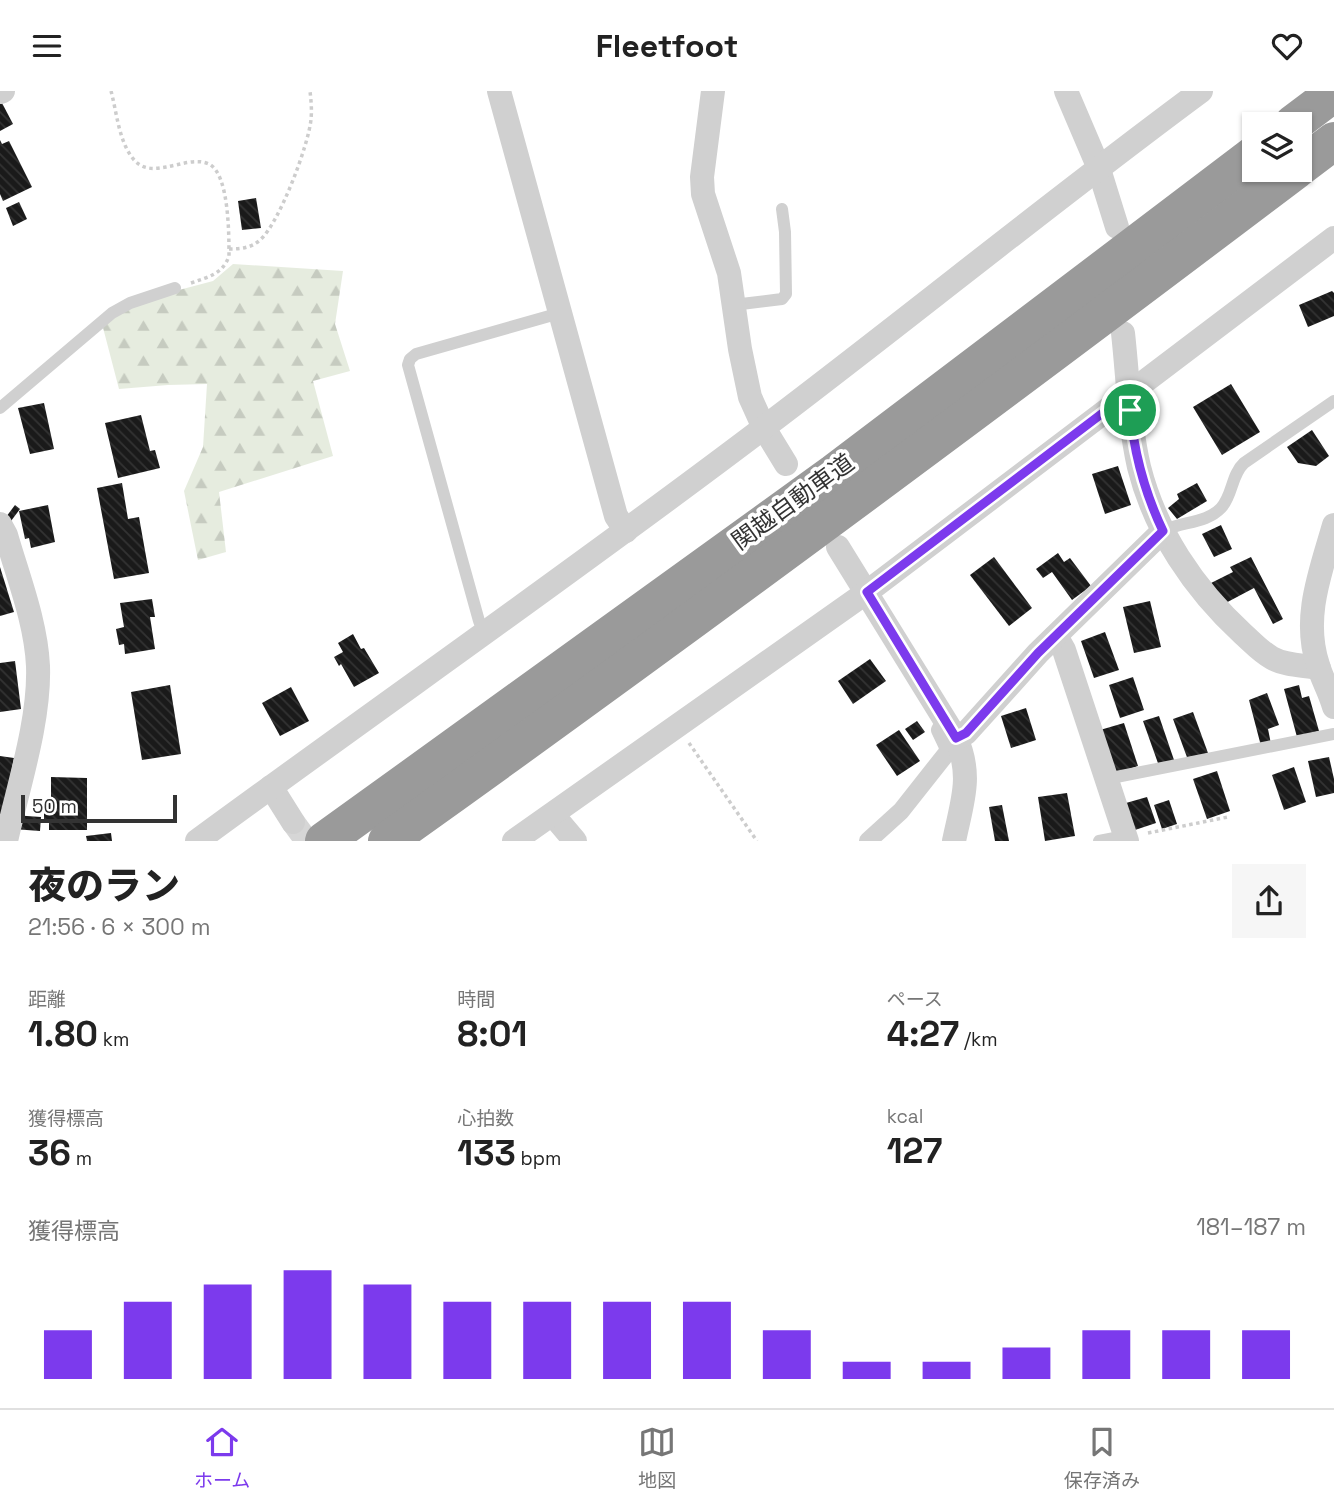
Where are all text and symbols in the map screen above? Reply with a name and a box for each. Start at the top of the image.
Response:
text: Fleetfoot [596,26,738,66]
icon: menu [28,27,66,65]
icon: heart [1268,27,1306,65]
map controls [1242,112,1312,182]
button: layers [1242,112,1312,182]
pin [1100,380,1160,440]
icon: arrive [1111,391,1149,429]
street label: 関越自動車道 [725,447,860,556]
scale bar [21,792,177,824]
text: 50 m [32,794,77,819]
text: 夜のラン [28,862,180,910]
button: share [1232,864,1306,938]
text: 21:56 · 6 × 300 m [28,912,211,942]
text: 距離 [28,987,66,1012]
text: 時間 [457,987,495,1012]
text: ペース [887,987,943,1012]
text: 1.80 [28,1012,98,1056]
text: 8:01 [457,1012,527,1056]
text: 4:27 [887,1012,959,1056]
text: km [98,1027,129,1052]
text: /km [959,1027,998,1052]
text: kcal [887,1104,923,1129]
text: 獲得標高 [28,1106,104,1131]
text: 心拍数 [457,1106,514,1131]
text: 127 [887,1129,942,1173]
text: 36 [28,1131,71,1175]
text: 133 [457,1131,516,1175]
text: m [71,1146,92,1171]
text: bpm [516,1146,561,1171]
text: 181–187 m [1196,1212,1306,1242]
text: 獲得標高 [28,1216,120,1246]
tab: ホーム [194,1423,250,1493]
tab: 地図 [638,1423,676,1493]
tab: 保存済み [1064,1423,1140,1493]

